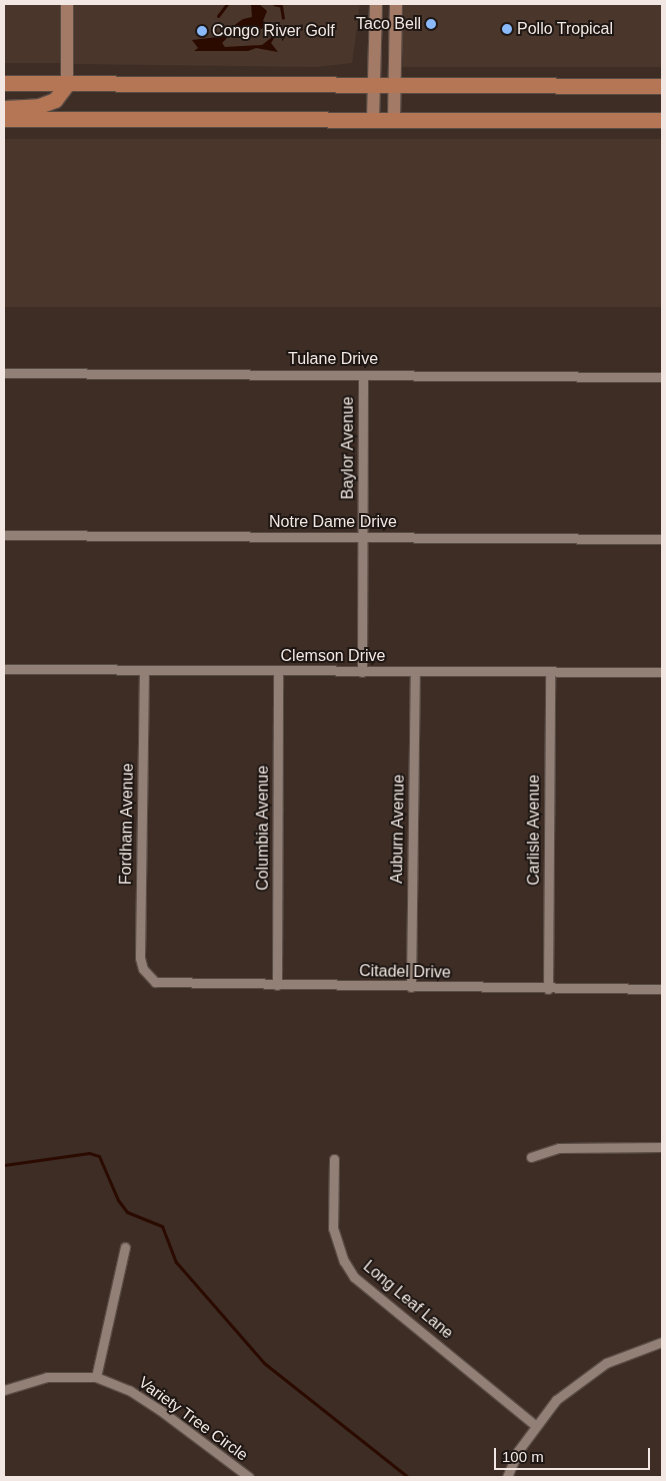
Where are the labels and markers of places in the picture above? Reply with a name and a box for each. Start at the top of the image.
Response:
place label: Taco Bell [356,14,421,34]
marker: Taco Bell [425,18,437,30]
place label: Pollo Tropical [517,19,613,39]
place label: Congo River Golf [212,21,335,41]
marker: Pollo Tropical [501,23,513,35]
marker: Congo River Golf [196,25,208,37]

